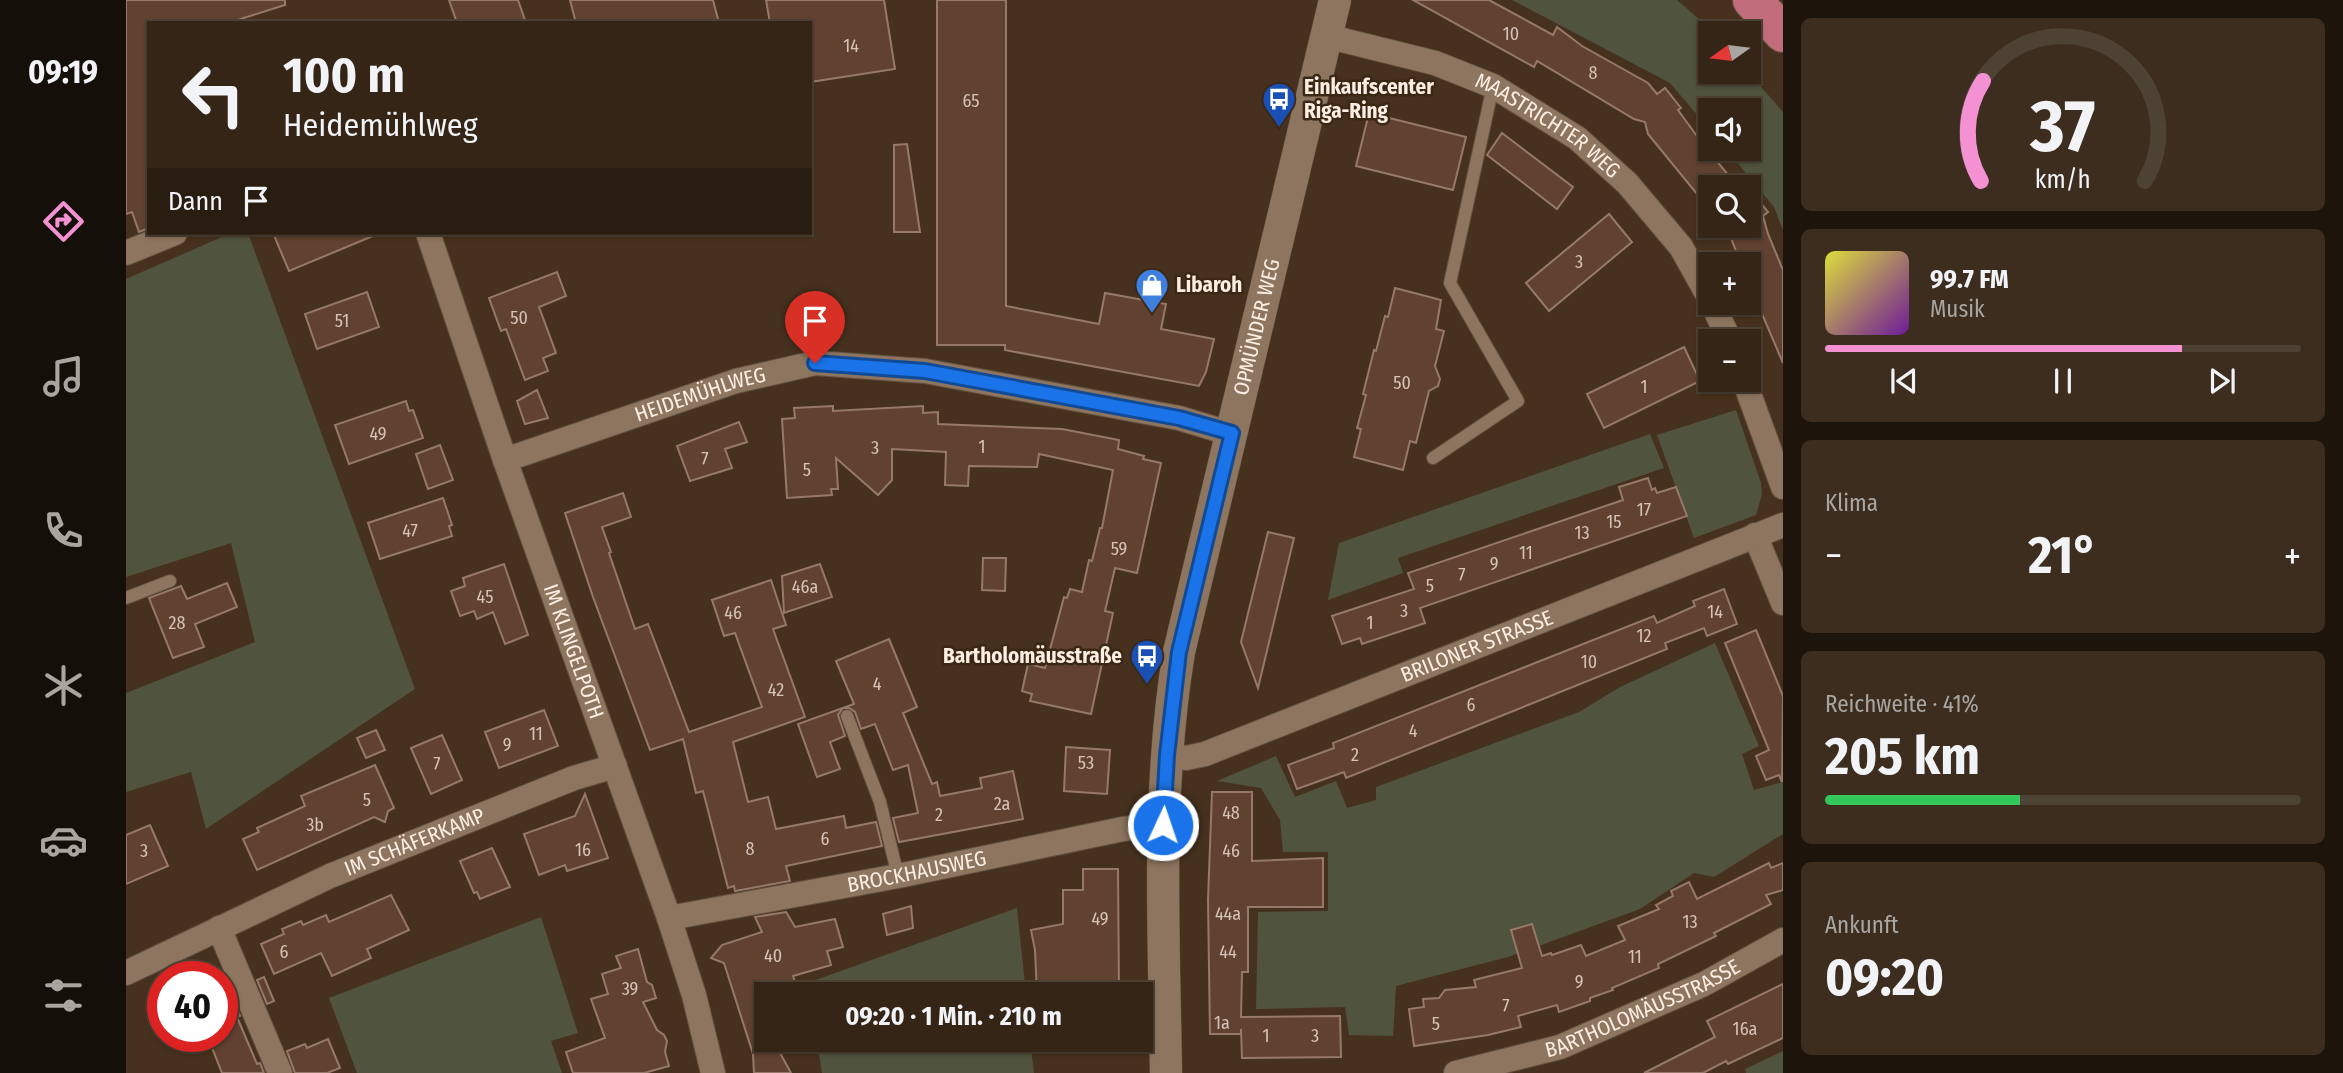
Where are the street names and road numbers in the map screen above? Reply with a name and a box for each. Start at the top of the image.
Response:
street label: MAASTRICHTER WEG [1472,67,1626,184]
street label: OPMÜNDER WEG [1228,256,1286,398]
street label: HEIDEMÜHLWEG [631,362,768,428]
street label: IM KLINGELPOTH [537,581,610,722]
street label: BRILONER STRASSE [1397,604,1557,688]
street label: IM SCHÄFERKAMP [341,802,488,882]
street label: BROCKHAUSWEG [845,845,989,898]
street label: BARTHOLOMÄUSSTRASSE [1542,953,1745,1063]

